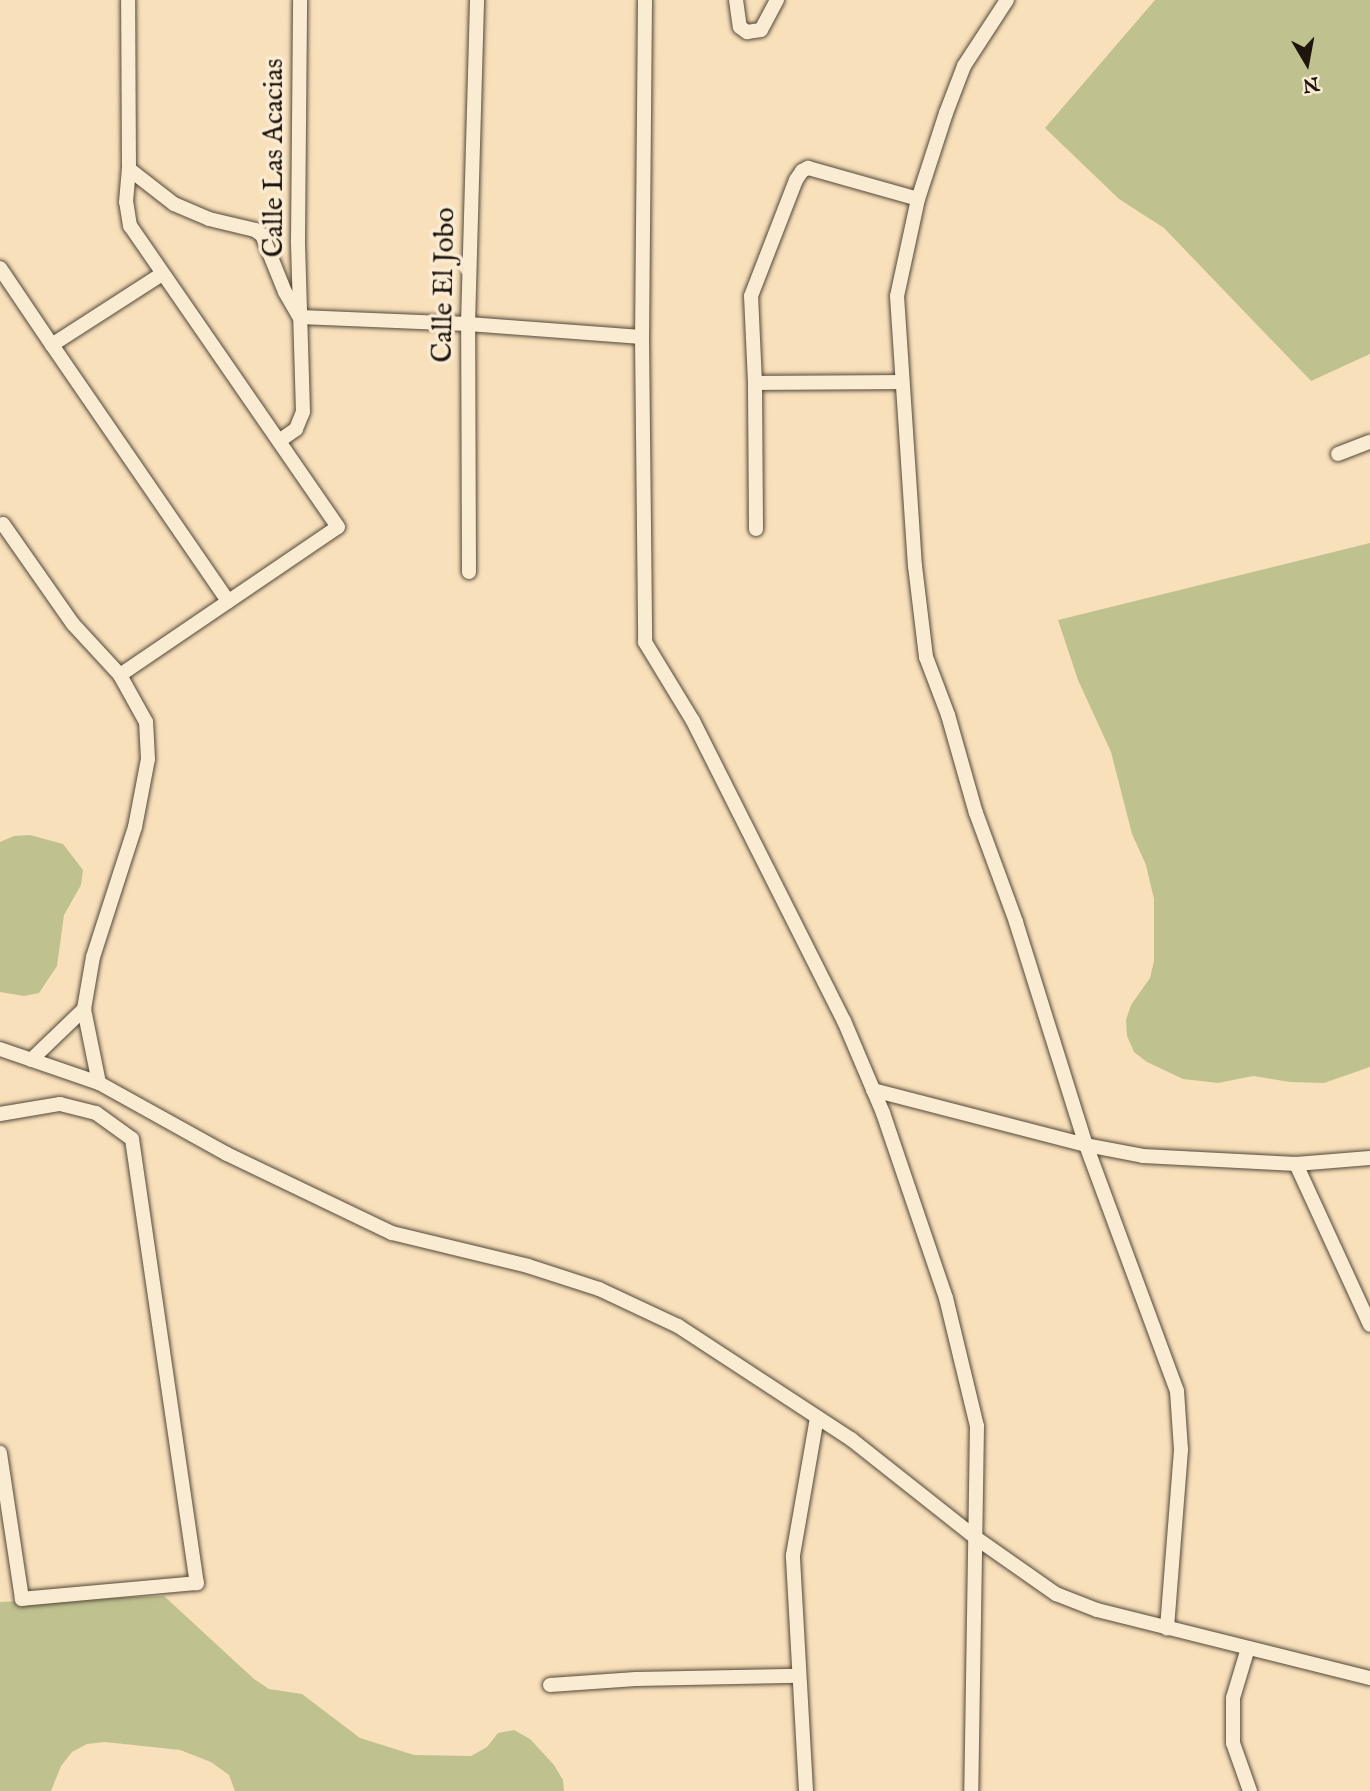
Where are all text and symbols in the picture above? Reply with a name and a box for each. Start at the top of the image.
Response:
north arrow [1272,28,1342,98]
street label: Calle Las Acacias [258,59,292,257]
text: N [1300,70,1321,97]
street label: Calle El Jobo [427,207,463,363]

